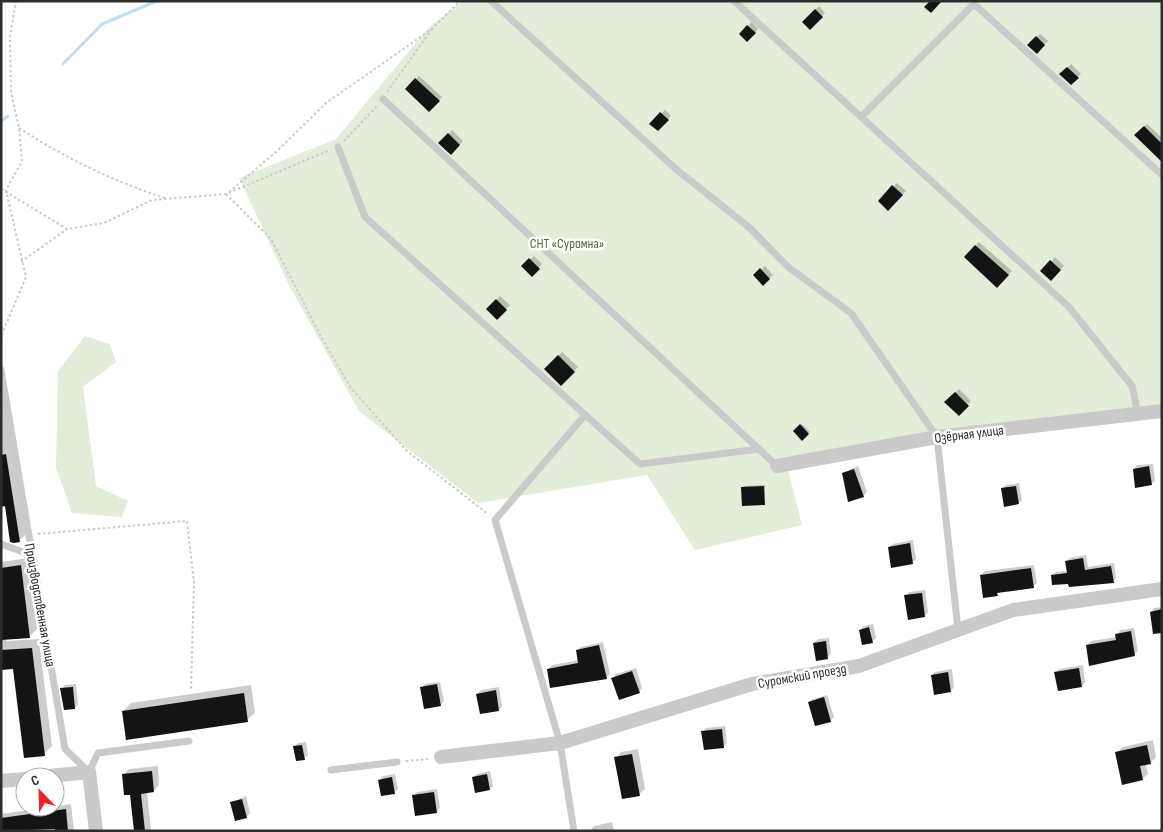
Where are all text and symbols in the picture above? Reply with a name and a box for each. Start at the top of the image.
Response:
park label: СНТ «Суромна» [530,235,604,252]
street label: Озёрная улица [933,421,1005,447]
street label: Производственная улица [21,542,59,668]
street label: Суромский проезд [756,660,848,692]
north arrow [15,767,65,817]
text: С [28,771,42,790]

